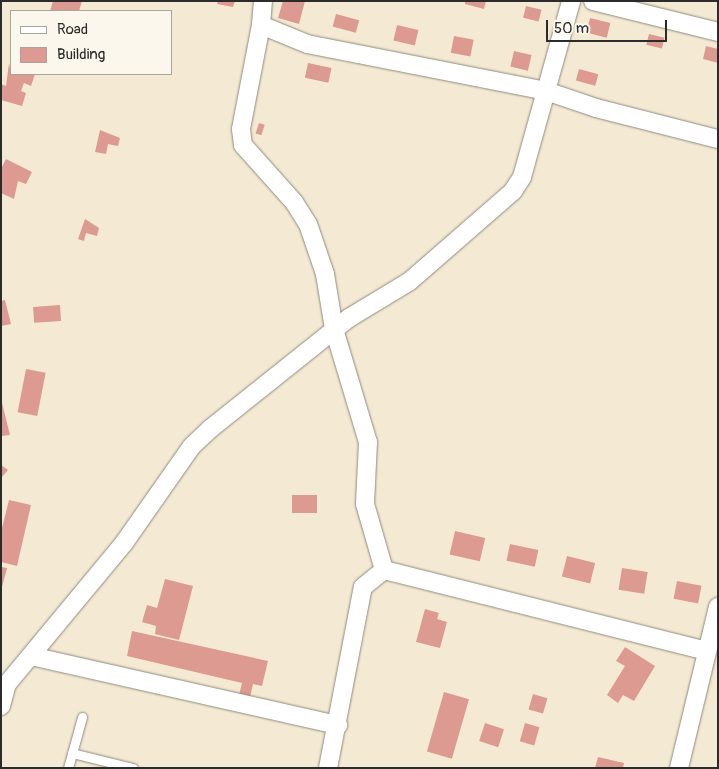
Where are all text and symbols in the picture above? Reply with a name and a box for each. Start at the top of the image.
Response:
legend [10,10,172,75]
scale bar [549,10,670,42]
text: 50 m [554,19,589,38]
text: Road [57,20,88,39]
text: Building [57,45,105,64]

